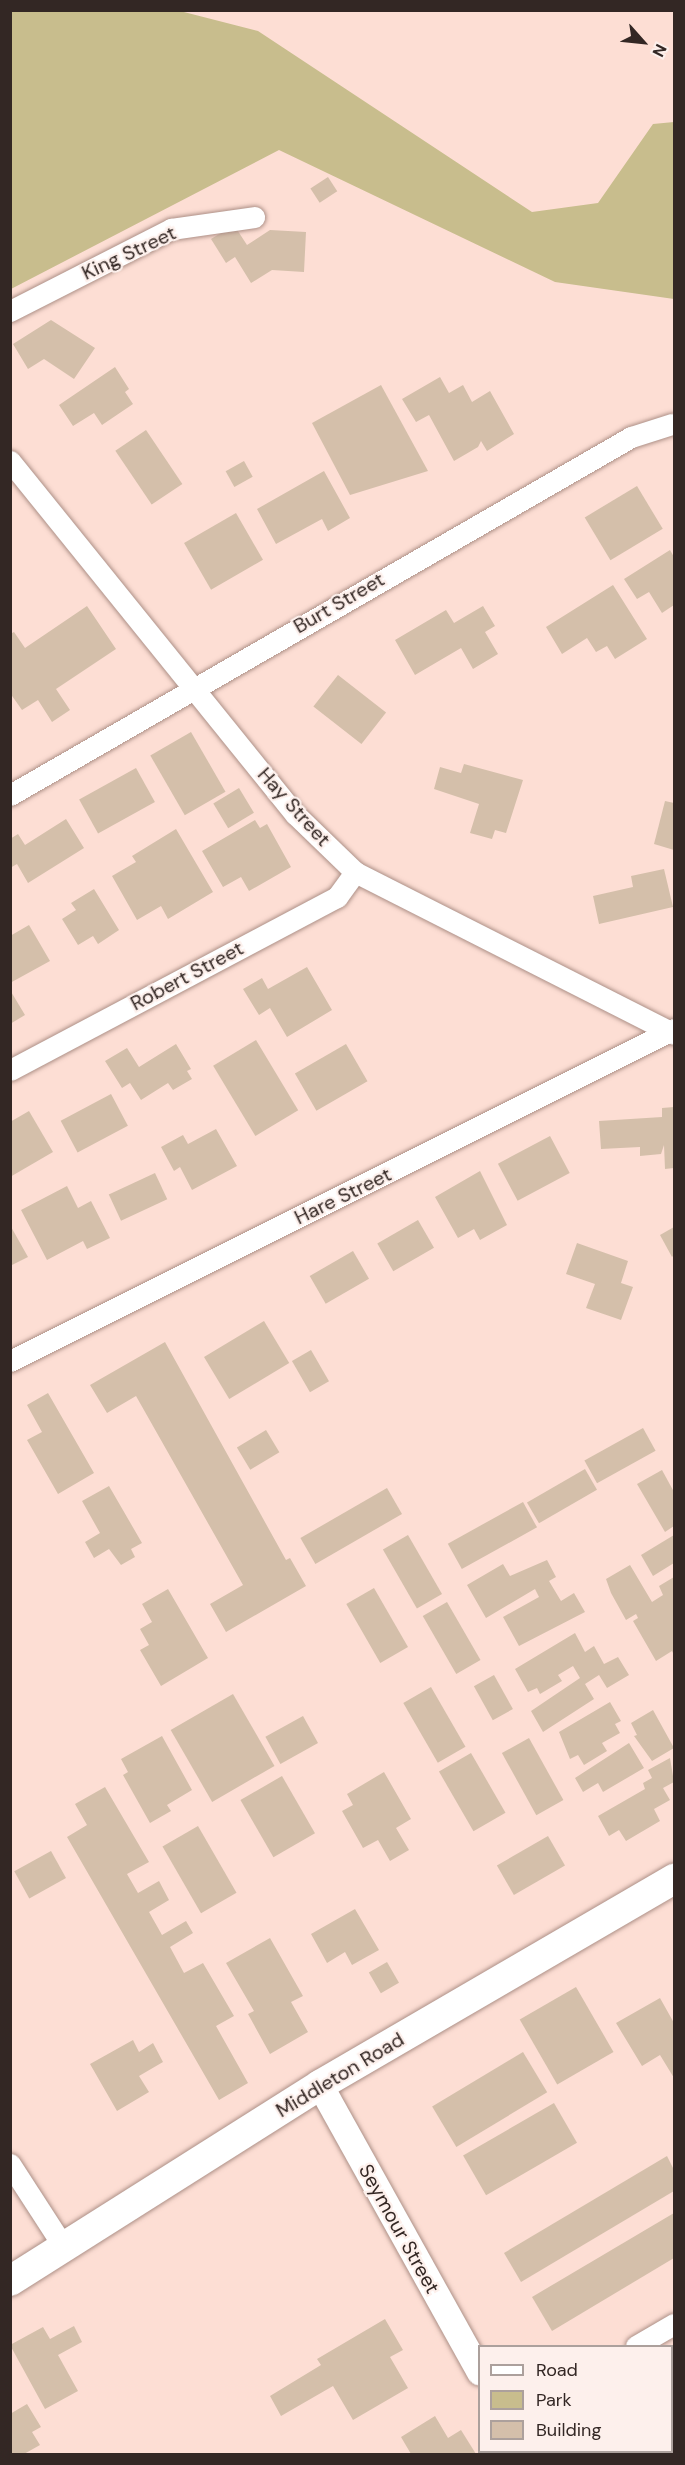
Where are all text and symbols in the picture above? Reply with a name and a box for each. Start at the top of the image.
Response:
north arrow [613,12,673,72]
text: N [647,40,671,60]
street label: King Street [78,221,180,285]
street label: Burt Street [289,567,389,639]
street label: Hay Street [253,763,335,851]
street label: Robert Street [127,936,247,1016]
street label: Hare Street [291,1162,395,1230]
street label: Middleton Road [272,2027,408,2123]
street label: Seymour Street [354,2160,444,2298]
legend [478,2345,673,2453]
text: Road [536,2358,578,2382]
text: Park [536,2388,572,2412]
text: Building [536,2418,601,2442]

